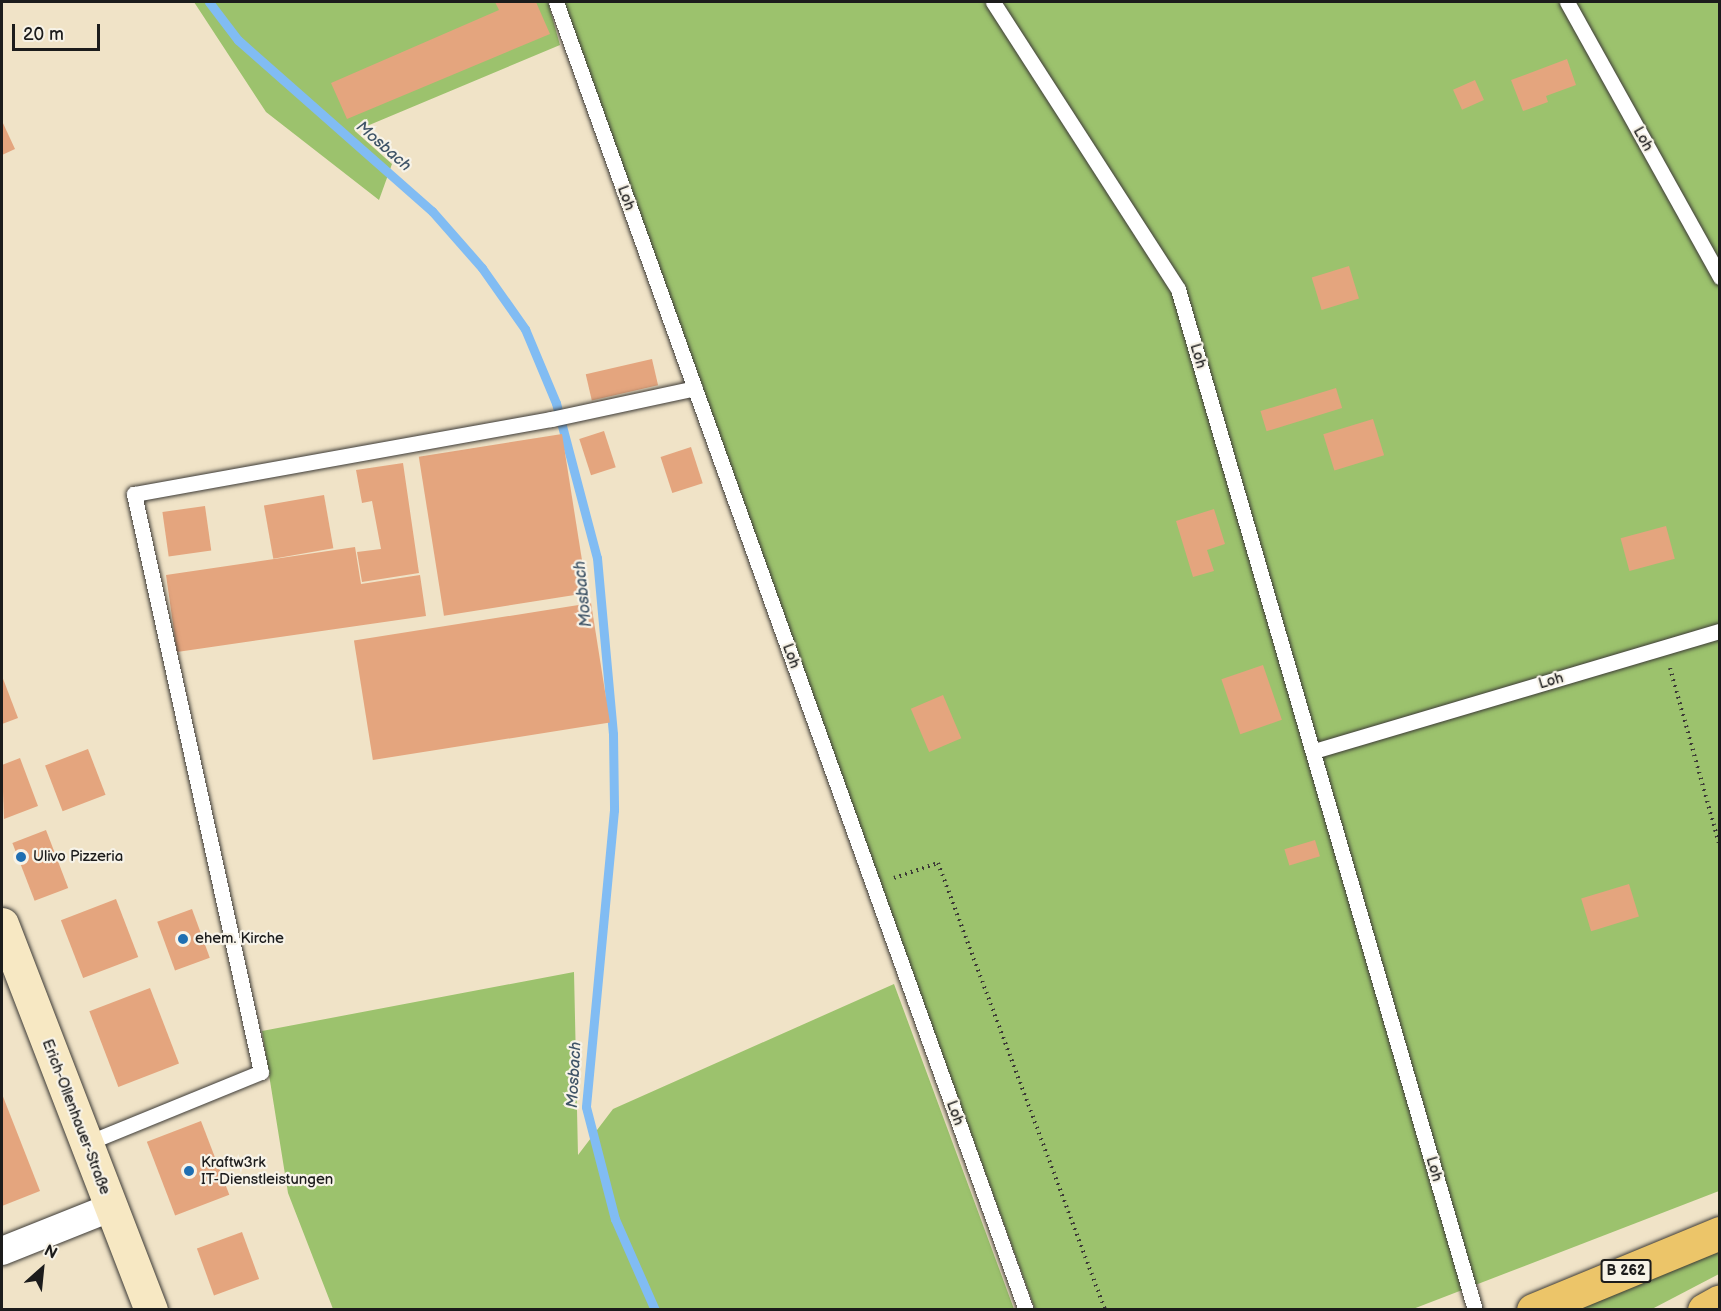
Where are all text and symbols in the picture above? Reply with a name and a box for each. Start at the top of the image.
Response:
scale bar [15,12,104,50]
text: 20 m [23,24,64,45]
water label: Mosbach [352,118,414,176]
street label: Loh [1629,124,1657,154]
street label: Loh [613,183,639,213]
street label: Loh [1186,342,1210,370]
water label: Mosbach [571,560,597,628]
street label: Loh [778,641,804,671]
street label: Loh [1537,669,1565,693]
place label: Ulivo Pizzeria [33,848,123,866]
marker: Ulivo Pizzeria [14,850,28,864]
place label: ehem. Kirche [195,930,284,948]
marker: ehem. Kirche [176,932,190,946]
street label: Erich-Ollenhauer-Straße [38,1037,114,1197]
water label: Mosbach [564,1041,586,1109]
street label: Loh [942,1098,968,1128]
place label: Kraftw3rk IT-Dienstleistungen [201,1153,333,1188]
street label: Loh [1422,1155,1446,1183]
marker: Kraftw3rk IT-Dienstleistungen [182,1164,196,1178]
north arrow [12,1239,72,1299]
text: N [41,1241,60,1264]
road number: B 262 [1600,1260,1652,1282]

